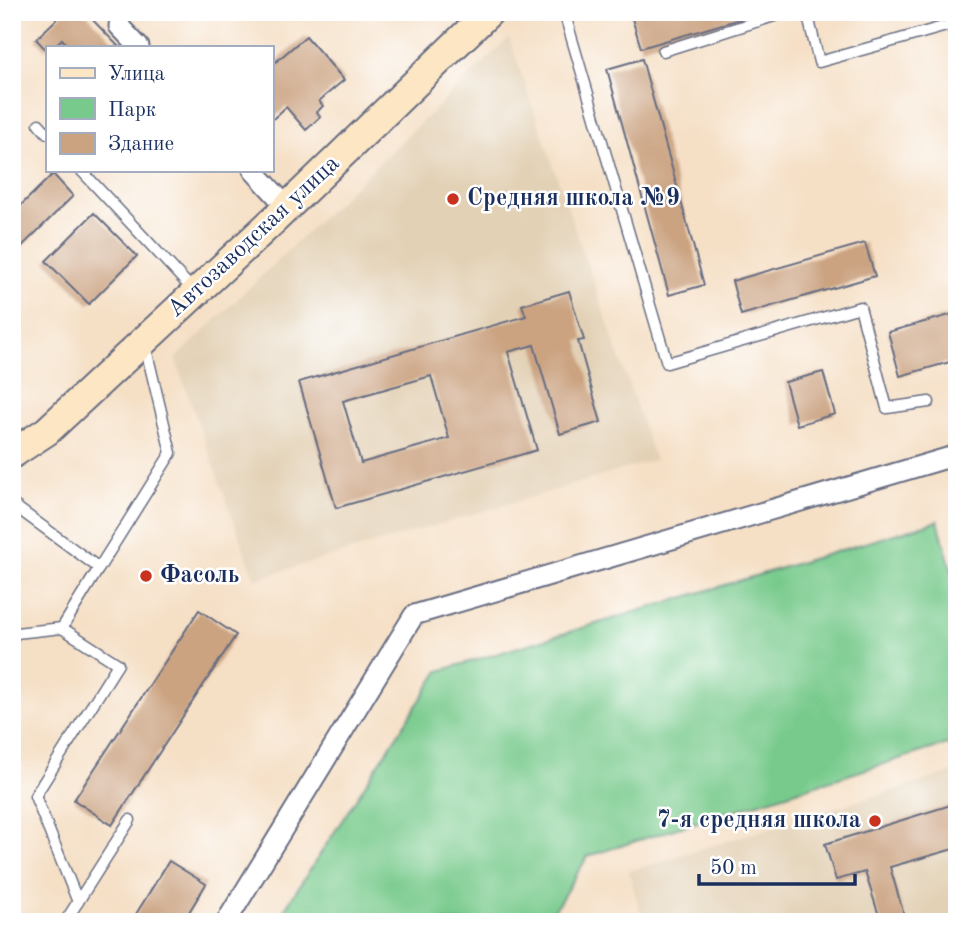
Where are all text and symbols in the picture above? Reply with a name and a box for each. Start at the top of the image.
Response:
legend [46,46,273,172]
text: Улица [108,64,165,85]
text: Парк [108,100,157,121]
text: Здание [108,134,174,155]
street label: Автозаводская улица [164,151,345,322]
place label: Средняя школа №9 [467,187,680,211]
marker: Средняя школа №9 [445,191,461,207]
place label: Фасоль [160,564,240,588]
marker: Фасоль [138,568,154,584]
place label: 7-я средняя школа [657,809,861,833]
marker: 7-я средняя школа [867,813,883,829]
scale bar [699,843,855,887]
text: 50 m [710,858,757,879]

